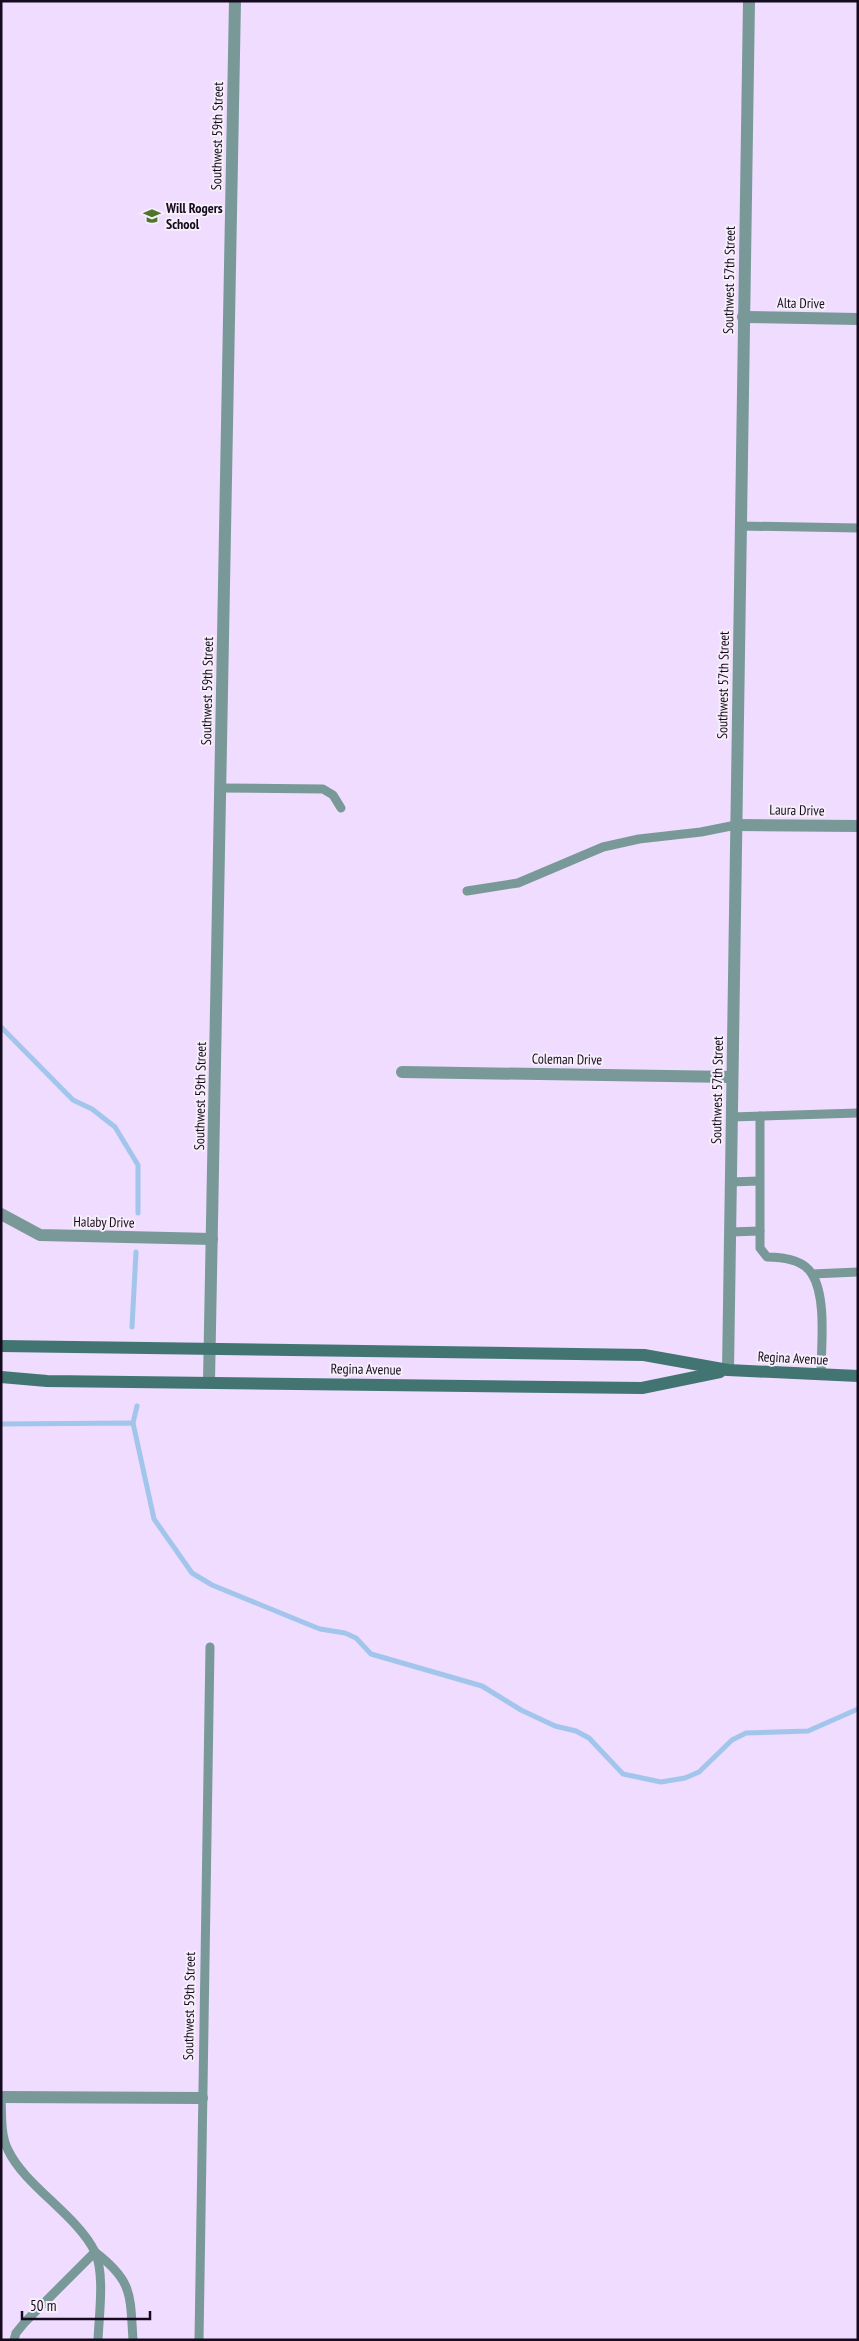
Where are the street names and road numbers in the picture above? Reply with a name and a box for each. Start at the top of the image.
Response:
street label: Southwest 59th Street [207,82,227,190]
street label: Southwest 57th Street [719,226,739,334]
street label: Alta Drive [777,294,825,312]
street label: Southwest 57th Street [713,631,733,739]
street label: Southwest 59th Street [197,637,217,745]
street label: Laura Drive [769,801,825,819]
street label: Southwest 57th Street [707,1036,727,1144]
street label: Southwest 59th Street [190,1042,210,1150]
street label: Coleman Drive [532,1049,603,1069]
street label: Halaby Drive [73,1212,135,1232]
street label: Regina Avenue [757,1347,829,1369]
street label: Regina Avenue [331,1359,402,1379]
street label: Southwest 59th Street [179,1952,199,2060]

